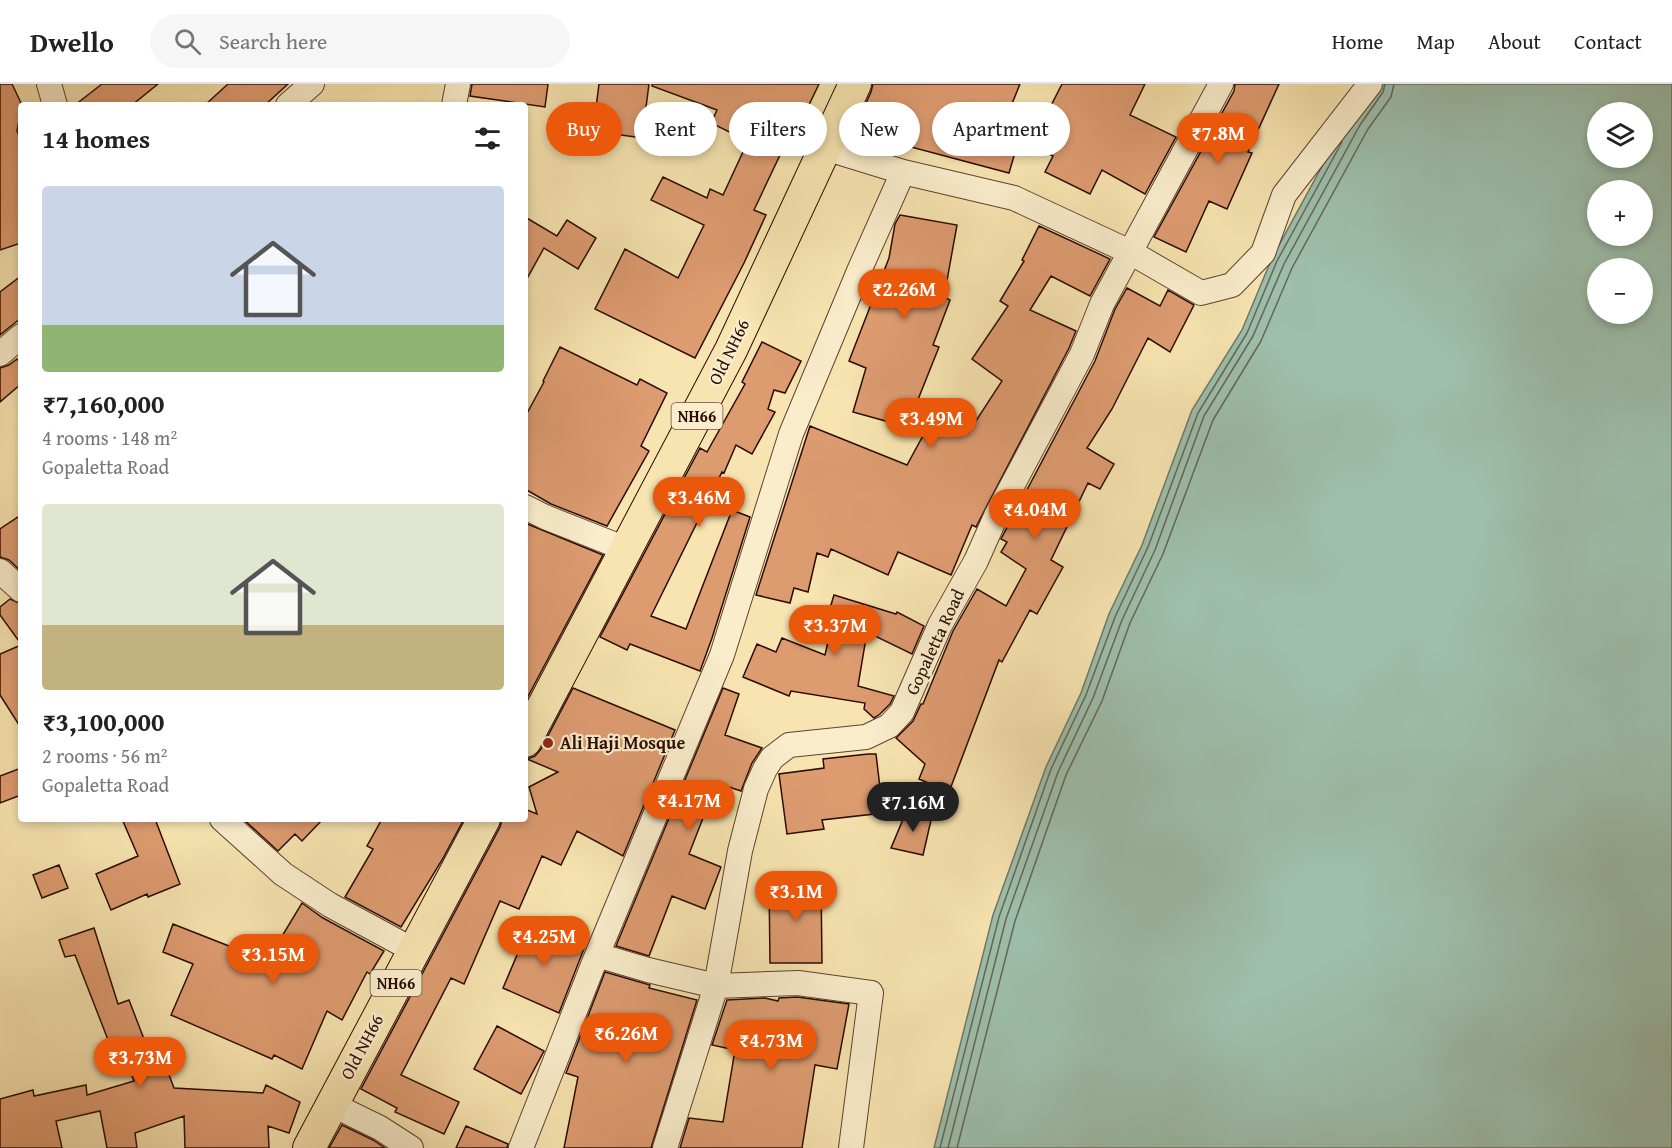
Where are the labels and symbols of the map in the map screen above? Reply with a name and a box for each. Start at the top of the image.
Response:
pin: ₹7.8M [1176,113,1260,164]
pin: ₹2.26M [855,269,953,320]
street label: Old NH66 [701,314,756,389]
pin: ₹3.49M [882,398,980,449]
road number: NH66 [672,403,722,429]
pin: ₹3.46M [650,477,748,528]
pin: ₹4.04M [986,489,1084,540]
street label: Gopaletta Road [898,584,971,699]
pin: ₹3.37M [786,605,884,656]
place label: Ali Haji Mosque [560,729,685,756]
marker: Ali Haji Mosque [541,736,555,750]
pin: ₹4.17M [640,780,738,831]
pin: ₹7.16M [864,782,962,833]
pin: ₹3.1M [754,871,838,922]
pin: ₹4.25M [495,916,593,967]
pin: ₹3.15M [224,934,322,985]
road number: NH66 [370,970,422,996]
street label: Old NH66 [333,1009,390,1084]
pin: ₹6.26M [577,1013,675,1064]
pin: ₹4.73M [722,1020,820,1071]
pin: ₹3.73M [91,1037,189,1088]

